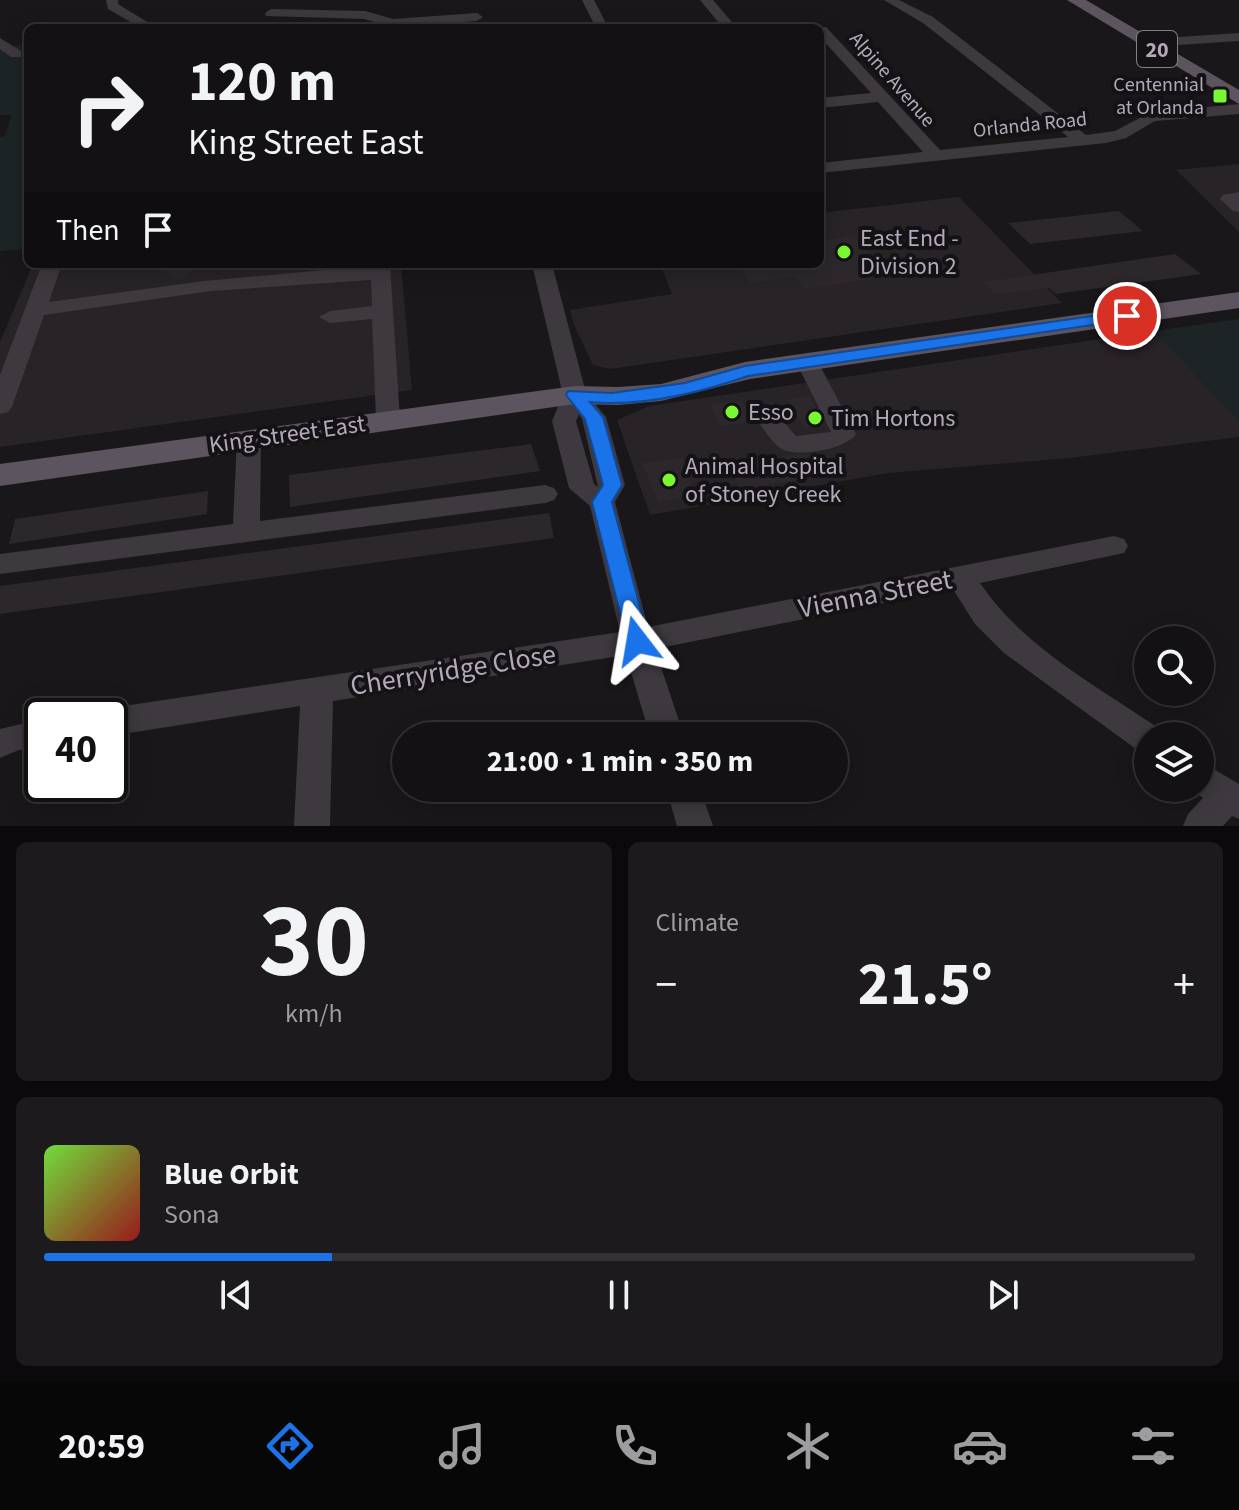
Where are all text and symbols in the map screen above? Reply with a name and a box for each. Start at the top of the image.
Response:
street label: Alpine Avenue [843,26,942,134]
road number: 20 [1137,31,1177,67]
text: 120 m [188,43,336,122]
icon: right [56,56,160,160]
place label: Centennial at Orlanda [1113,71,1204,122]
marker: Centennial at Orlanda [1211,87,1229,105]
street label: Orlanda Road [972,105,1088,145]
text: King Street East [188,117,424,168]
icon: arrive [136,208,180,252]
text: Then [56,209,120,252]
place label: East End - Division 2 [860,221,959,284]
marker: East End - Division 2 [835,243,853,261]
pin [1093,282,1161,350]
icon: arrive [1105,294,1149,338]
place label: Esso [748,395,794,430]
place label: Tim Hortons [831,401,955,436]
marker: Esso [723,403,741,421]
street label: King Street East [207,406,367,463]
marker: Tim Hortons [806,409,824,427]
place label: Animal Hospital of Stoney Creek [685,449,844,512]
marker: Animal Hospital of Stoney Creek [660,471,678,489]
street label: Vienna Street [795,559,956,628]
position arrow [595,599,679,683]
map controls [1134,626,1214,802]
button: search [1134,626,1214,706]
street label: Cherryridge Close [348,634,559,706]
speed limit sign: 40 [24,698,128,802]
button: layers [1134,722,1214,802]
text: 21:00 · 1 min · 350 m [487,740,753,783]
text: 30 [259,869,369,1017]
text: Climate [656,904,739,941]
text: 21.5° [858,943,993,1028]
text: − [656,954,677,1017]
text: + [1173,954,1195,1017]
text: km/h [285,995,343,1032]
text: Blue Orbit [164,1153,299,1196]
text: Sona [164,1196,219,1233]
icon: previous [214,1273,258,1317]
icon: pause [597,1273,641,1317]
icon: next [981,1273,1025,1317]
icon: directions [262,1418,318,1474]
icon: music [434,1418,490,1474]
icon: phone [607,1418,663,1474]
icon: climate [780,1418,836,1474]
icon: car [952,1418,1008,1474]
icon: filters [1125,1418,1181,1474]
text: 20:59 [58,1421,145,1472]

